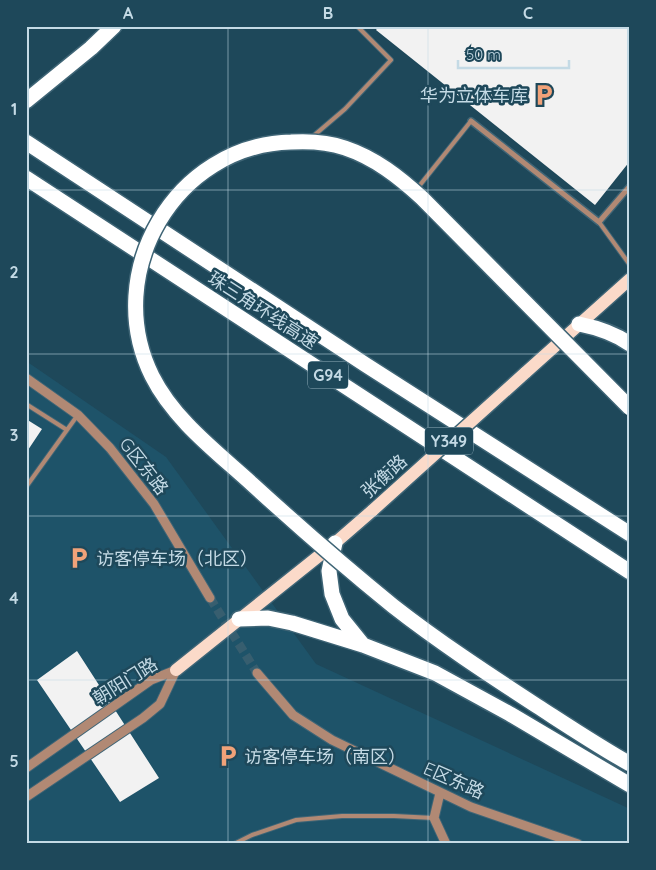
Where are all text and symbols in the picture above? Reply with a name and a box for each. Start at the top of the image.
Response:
text: A [123,3,134,23]
text: B [323,3,333,23]
text: C [523,3,533,23]
scale bar [458,38,570,70]
text: 50 m [466,45,501,64]
parking icon: 华为立体车库 [531,82,557,108]
place label: 华为立体车库 [420,84,528,107]
text: 1 [11,99,17,119]
text: 2 [9,262,19,282]
street label: 珠三角环线高速 [204,266,322,354]
road number: G94 [308,362,348,388]
text: 3 [10,425,18,445]
road number: Y349 [425,428,473,454]
street label: G区东路 [114,433,174,499]
street label: 张衡路 [356,449,412,503]
parking icon: 访客停车场（北区） [66,545,92,571]
place label: 访客停车场（北区） [96,547,258,570]
text: 4 [9,588,19,608]
street label: 朝阳门路 [88,652,162,710]
parking icon: 访客停车场（南区） [215,743,241,769]
place label: 访客停车场（南区） [244,745,406,768]
text: 5 [9,751,19,771]
street label: E区东路 [420,756,488,804]

